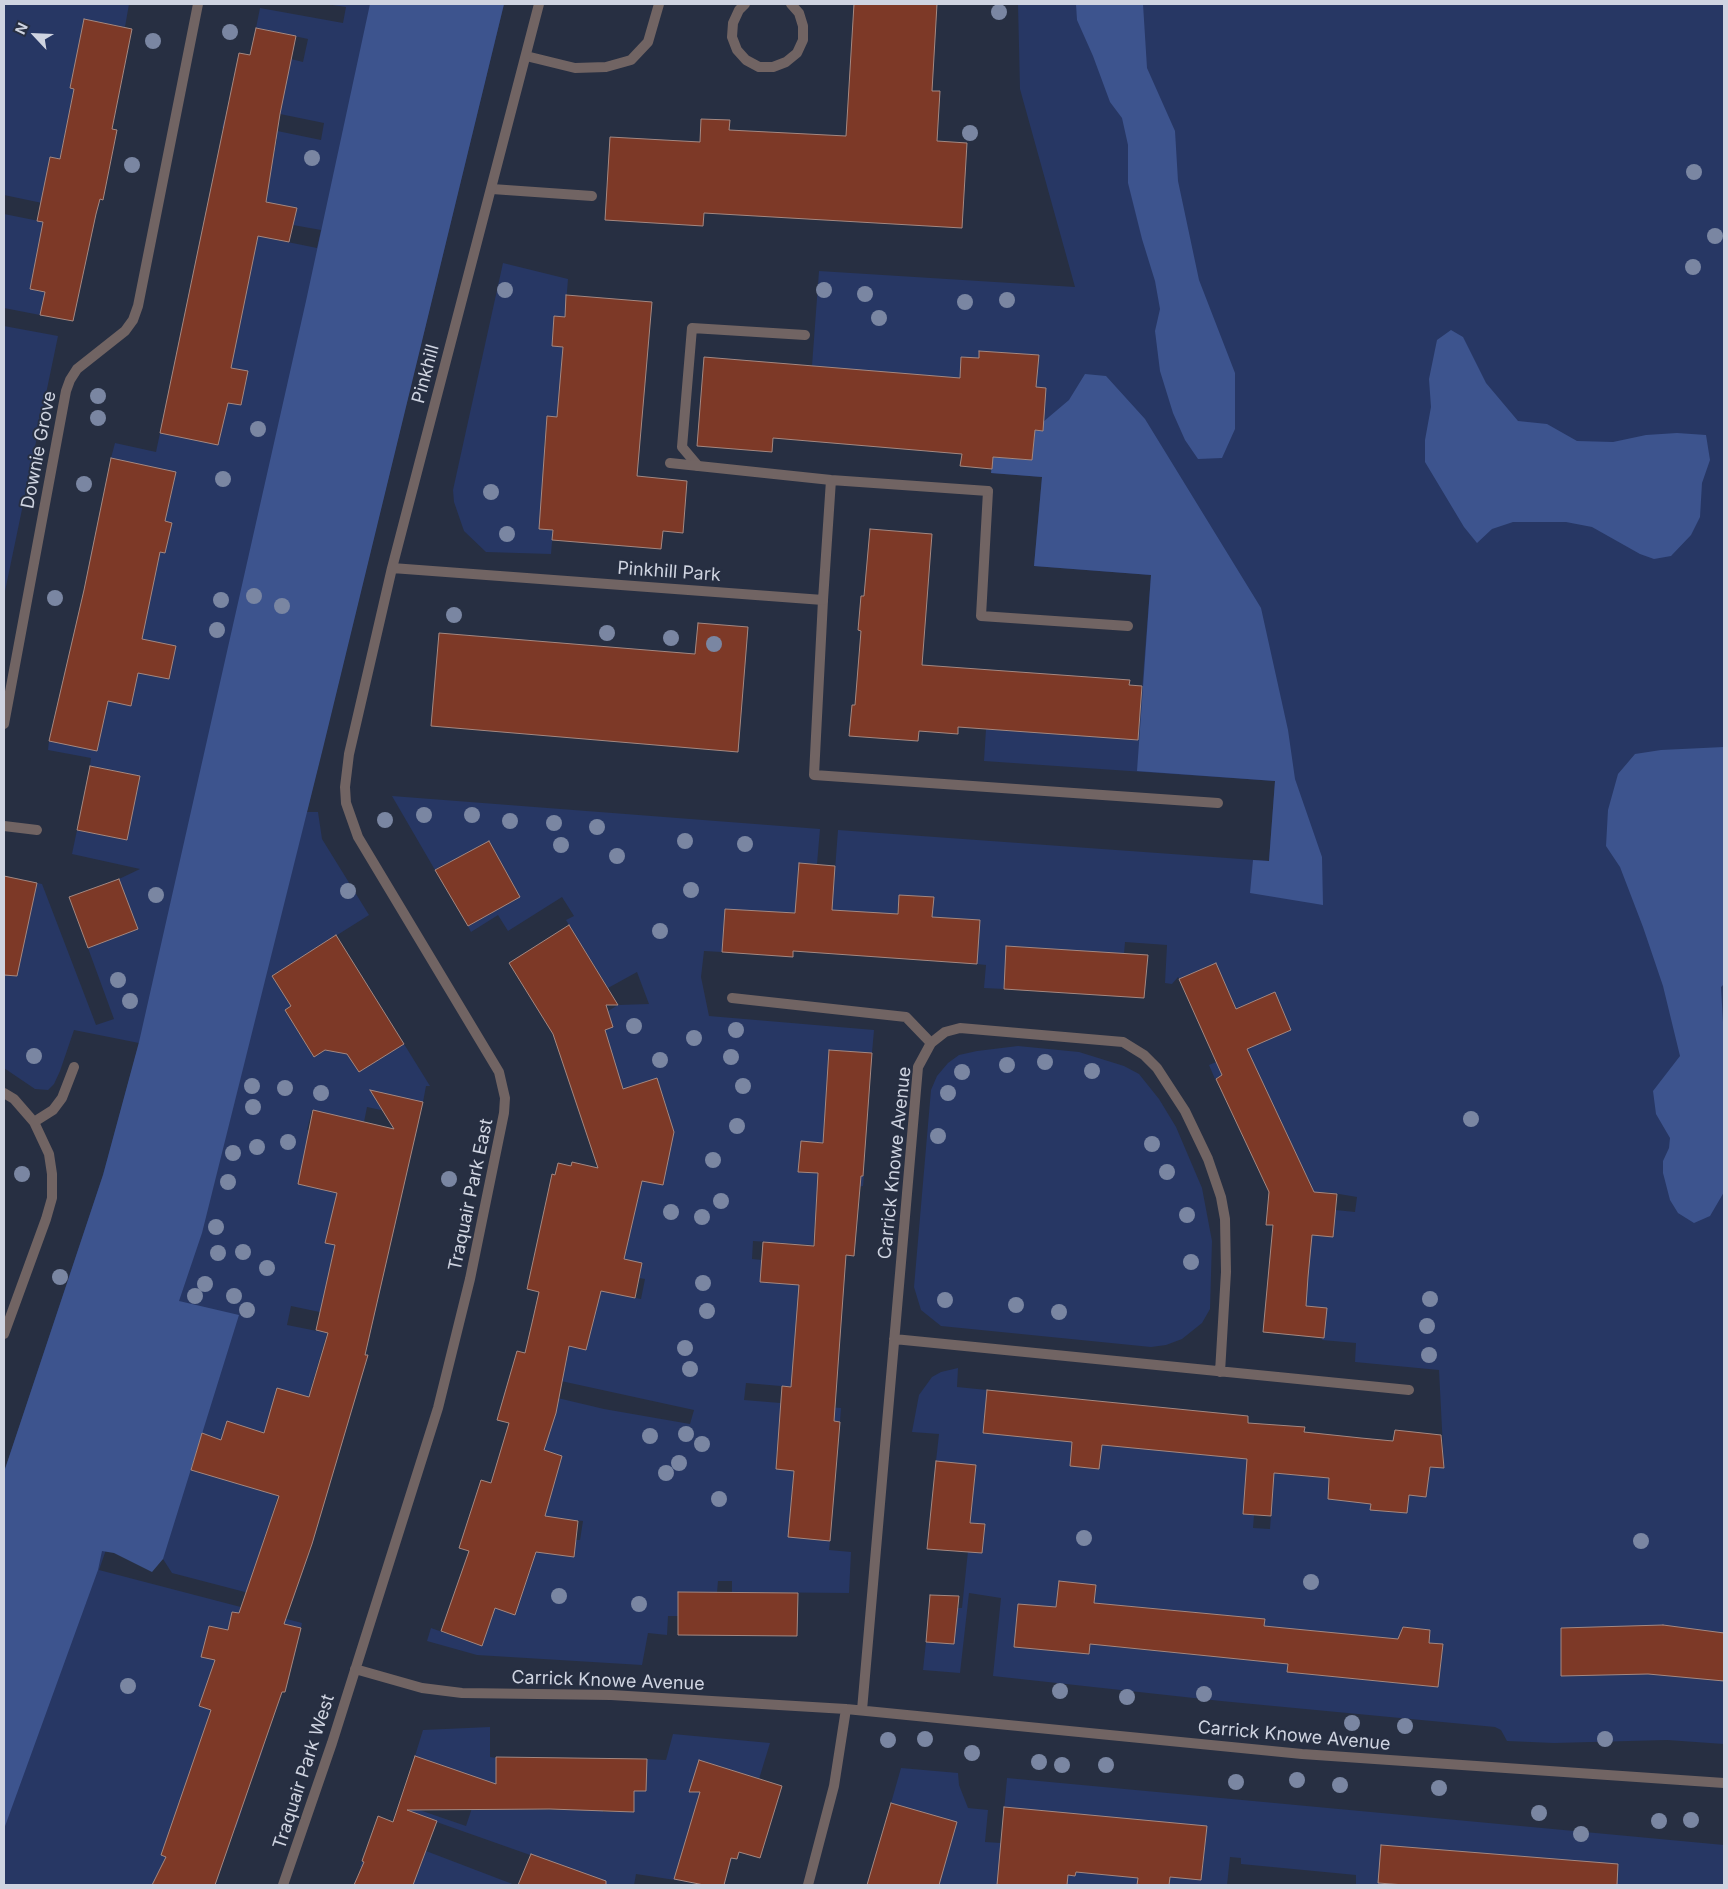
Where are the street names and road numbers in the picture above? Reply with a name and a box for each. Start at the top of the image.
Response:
street label: Pinkhill [408,342,444,406]
street label: Downie Grove [17,389,61,511]
street label: Pinkhill Park [617,558,721,586]
street label: Carrick Knowe Avenue [874,1066,916,1260]
street label: Traquair Park East [444,1117,498,1273]
street label: Carrick Knowe Avenue [511,1667,705,1695]
street label: Traquair Park West [269,1692,339,1852]
street label: Carrick Knowe Avenue [1197,1717,1391,1755]

